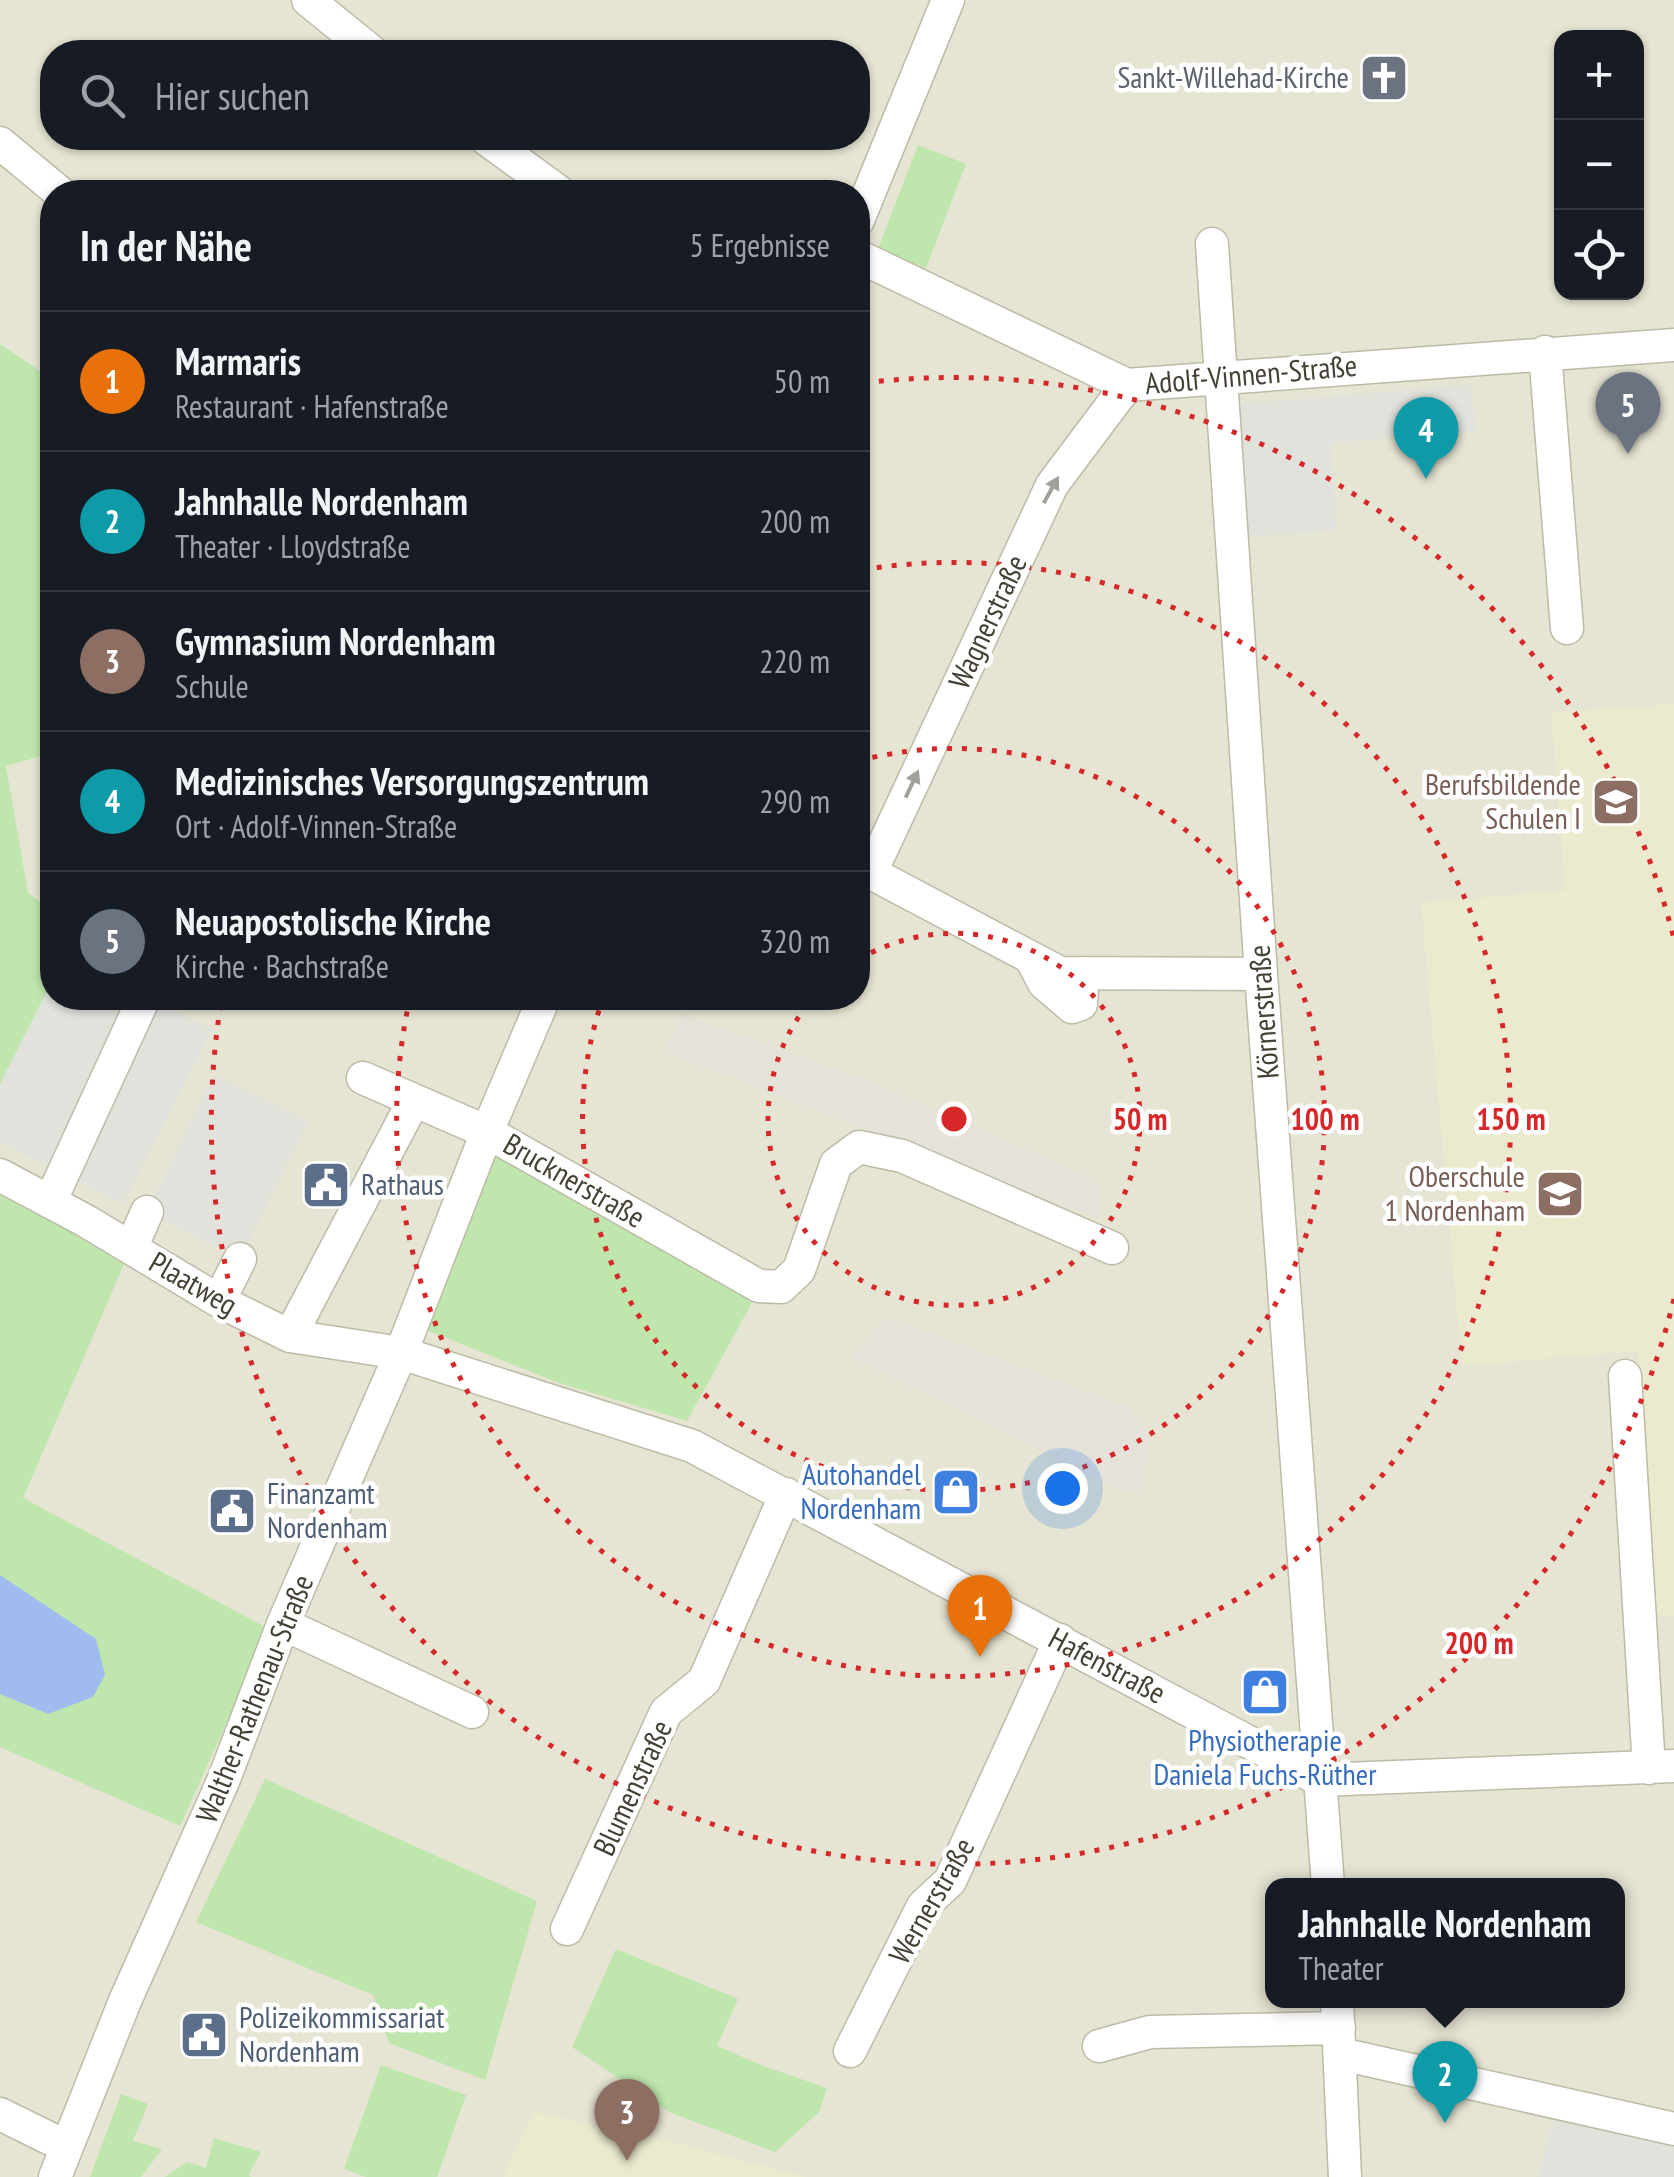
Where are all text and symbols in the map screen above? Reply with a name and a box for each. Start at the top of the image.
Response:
map controls [1554,30,1644,300]
button: + [1554,30,1644,120]
search box [40,40,870,150]
church icon: Sankt-Willehad-Kirche [1358,52,1410,104]
place label: Sankt-Willehad-Kirche [1117,57,1349,96]
icon: search [75,68,130,123]
text: Hier suchen [155,71,310,120]
button: − [1554,120,1644,210]
button: locate [1554,210,1644,300]
text: In der Nähe [80,218,252,273]
text: 5 Ergebnisse [690,224,830,266]
text: Marmaris [175,336,301,385]
street label: Adolf-Vinnen-Straße [1143,345,1359,402]
text: 1 [105,360,120,402]
text: 50 m [774,360,830,402]
pin: 5 [1596,372,1660,454]
text: Restaurant · Hafenstraße [175,385,449,427]
pin: 4 [1394,396,1458,479]
text: Jahnhalle Nordenham [175,476,468,525]
one-way arrow [1042,476,1060,504]
text: 2 [105,500,120,542]
text: 200 m [759,500,830,542]
text: Theater · Lloydstraße [175,525,410,567]
street label: Wagnerstraße [939,548,1035,695]
text: Gymnasium Nordenham [175,616,496,665]
text: 3 [105,640,120,682]
text: 220 m [759,640,830,682]
text: Schule [175,665,249,707]
text: Medizinisches Versorgungszentrum [175,756,649,805]
place label: Berufsbildende Schulen I [1425,764,1581,837]
one-way arrow [904,769,921,798]
school or university icon: Berufsbildende Schulen I [1590,776,1642,828]
text: 4 [105,780,120,822]
text: 290 m [759,780,830,822]
text: Ort · Adolf-Vinnen-Straße [175,805,457,847]
text: Neuapostolische Kirche [175,896,491,945]
text: 5 [105,920,120,962]
text: 320 m [759,920,830,962]
street label: Körnerstraße [1238,944,1287,1080]
text: Kirche · Bachstraße [175,945,389,987]
text: 50 m [1113,1099,1167,1138]
text: 100 m [1290,1099,1360,1138]
text: 150 m [1476,1099,1546,1138]
centre of rings [936,1101,972,1137]
street label: Brucknerstraße [497,1124,653,1236]
place label: Oberschule 1 Nordenham [1385,1156,1525,1229]
public building icon: Rathaus [300,1159,352,1211]
place label: Rathaus [361,1164,444,1203]
school or university icon: Oberschule 1 Nordenham [1534,1168,1586,1220]
street label: Plaatweg [143,1242,245,1323]
place label: Autohandel Nordenham [800,1454,921,1527]
your location [1037,1463,1088,1514]
shop icon: Autohandel Nordenham [930,1466,982,1518]
place label: Finanzamt Nordenham [267,1473,388,1546]
public building icon: Finanzamt Nordenham [206,1485,258,1537]
street label: Walther-Rathenau-Straße [186,1569,321,1828]
pin: 1 [948,1574,1012,1657]
street label: Hafenstraße [1043,1618,1173,1712]
text: 200 m [1444,1623,1514,1662]
shop icon: Physiotherapie Daniela Fuchs-Rüther [1239,1666,1291,1718]
street label: Blumenstraße [583,1713,680,1861]
place label: Physiotherapie Daniela Fuchs-Rüther [1154,1720,1377,1793]
street label: Wernerstraße [879,1830,982,1970]
popup [1265,1878,1625,2008]
text: Jahnhalle Nordenham [1299,1898,1591,1947]
text: Theater [1299,1947,1384,1989]
place label: Polizeikommissariat Nordenham [239,1997,445,2070]
public building icon: Polizeikommissariat Nordenham [178,2009,230,2061]
pin: 2 [1412,2040,1478,2123]
pin: 3 [594,2078,660,2161]

